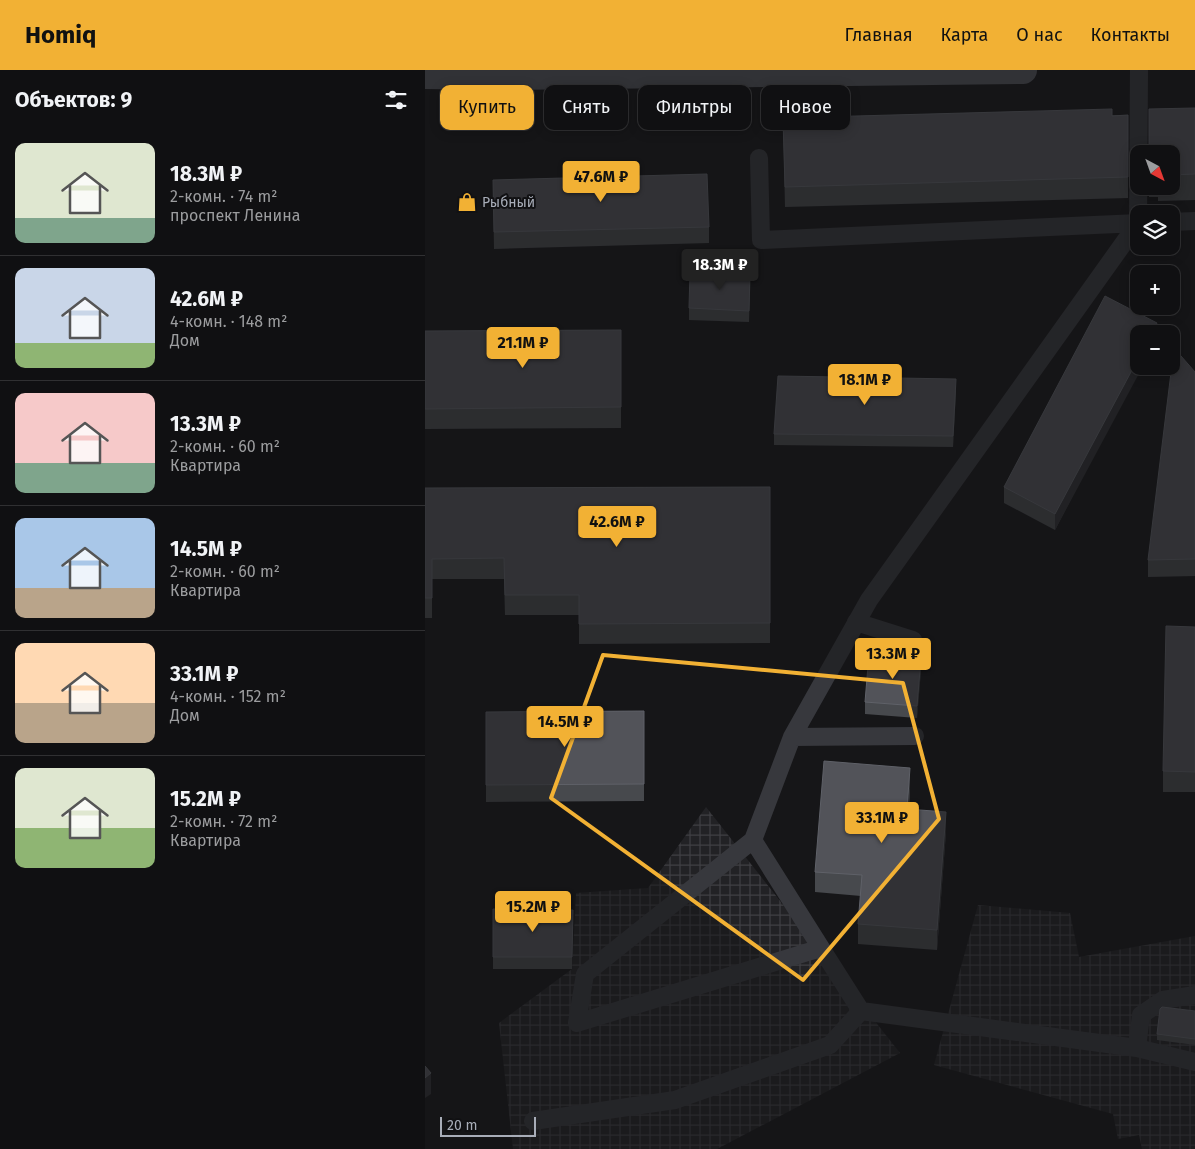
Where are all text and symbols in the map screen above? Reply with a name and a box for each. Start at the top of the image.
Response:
text: Homiq [25,21,96,49]
text: Главная [845,24,913,46]
text: Карта [941,24,988,46]
text: О нас [1016,24,1063,46]
text: Контакты [1091,24,1170,46]
chip: Купить [440,85,534,130]
chip: Снять [544,85,628,130]
chip: Фильтры [638,85,751,130]
chip: Новое [761,85,850,130]
icon: filters [382,86,410,114]
text: Объектов: 9 [15,87,132,113]
north arrow [1130,145,1180,195]
map controls [1130,145,1180,375]
pin: 47.6M ₽ [555,160,647,203]
text: 18.3M ₽ [170,161,242,187]
icon: home [55,163,115,223]
text: 47.6M ₽ [574,167,628,186]
text: 2-комн. · 74 m² [170,187,278,206]
shop icon: Рыбный [456,191,478,213]
place label: Рыбный [482,194,535,211]
button: layers [1130,205,1180,255]
text: проспект Ленина [170,206,300,225]
pin: 18.3M ₽ [674,248,766,291]
text: 18.3M ₽ [692,255,748,274]
button: + [1130,265,1180,315]
text: 42.6M ₽ [170,286,243,312]
icon: home [55,288,115,348]
text: 4-комн. · 148 m² [170,312,287,331]
button: − [1130,325,1180,375]
pin: 21.1M ₽ [477,326,569,369]
text: Дом [170,331,200,350]
text: 21.1M ₽ [498,333,548,352]
pin: 18.1M ₽ [819,364,911,406]
text: 18.1M ₽ [839,370,891,389]
text: 13.3M ₽ [170,411,241,437]
icon: home [55,413,115,473]
text: 2-комн. · 60 m² [170,437,280,456]
text: Квартира [170,456,241,475]
pin: 42.6M ₽ [571,506,663,548]
text: 42.6M ₽ [589,512,645,531]
text: 14.5M ₽ [170,536,242,562]
icon: home [55,538,115,598]
text: 2-комн. · 60 m² [170,562,280,581]
text: Квартира [170,581,241,600]
pin: 13.3M ₽ [847,638,939,680]
text: 13.3M ₽ [866,644,920,663]
text: 33.1M ₽ [170,661,239,687]
icon: home [55,663,115,723]
text: 4-комн. · 152 m² [170,687,286,706]
text: Дом [170,706,200,725]
pin: 14.5M ₽ [519,706,611,748]
text: 14.5M ₽ [538,712,592,731]
text: 15.2M ₽ [170,786,241,812]
icon: home [55,788,115,848]
pin: 33.1M ₽ [836,802,928,844]
text: 33.1M ₽ [856,808,908,827]
text: 2-комн. · 72 m² [170,812,277,831]
text: Квартира [170,831,241,850]
pin: 15.2M ₽ [487,890,579,933]
text: 15.2M ₽ [506,897,560,916]
scale bar [440,1114,536,1137]
text: 20 m [447,1117,477,1134]

